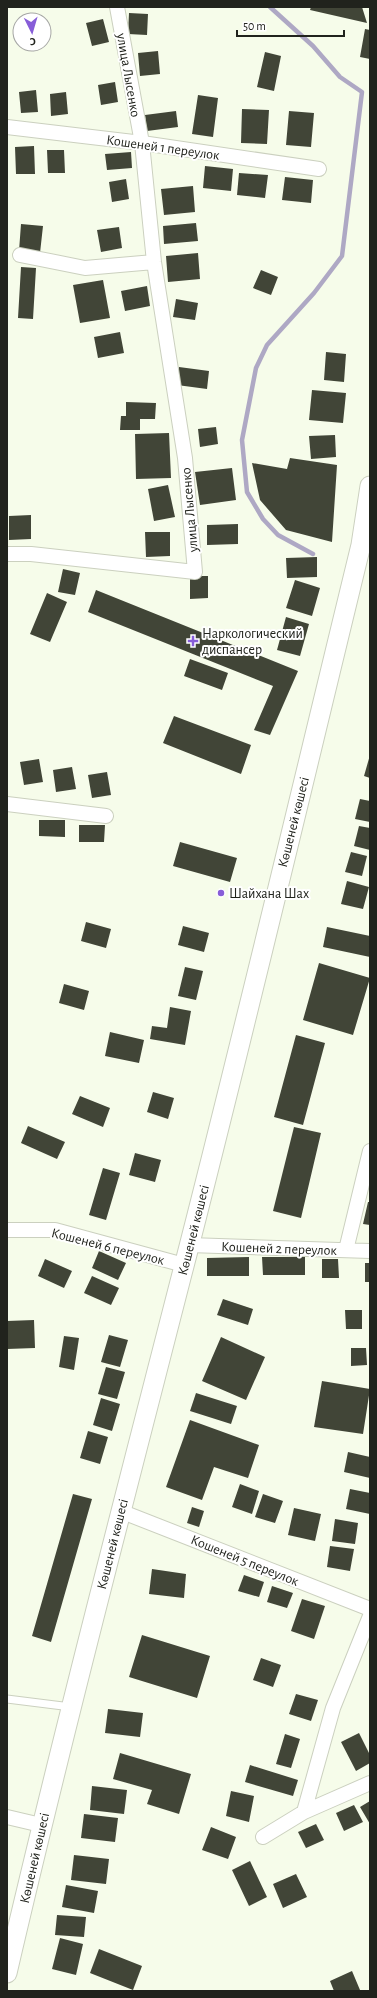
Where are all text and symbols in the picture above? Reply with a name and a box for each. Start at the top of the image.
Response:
north arrow [12,12,52,52]
scale bar [237,12,344,38]
text: 50 m [243,20,266,32]
street label: улица Лысенко [114,31,142,118]
text: С [29,36,36,47]
street label: Кошеней 1 переулок [105,133,221,163]
street label: улица Лысенко [179,467,201,554]
place label: Наркологический диспансер [202,627,303,657]
marker: Наркологический диспансер [187,635,199,647]
street label: Көшеней көшесі [276,775,312,869]
place label: Шайхана Шах [229,887,309,901]
marker: Шайхана Шах [216,888,226,898]
street label: Көшеней көшесі [176,1183,212,1277]
street label: Кошеней 6 переулок [50,1226,166,1268]
street label: Кошеней 2 переулок [221,1240,338,1258]
street label: Көшеней көшесі [95,1497,131,1591]
street label: Кошеней 5 переулок [189,1533,301,1589]
street label: Көшеней көшесі [18,1811,52,1905]

